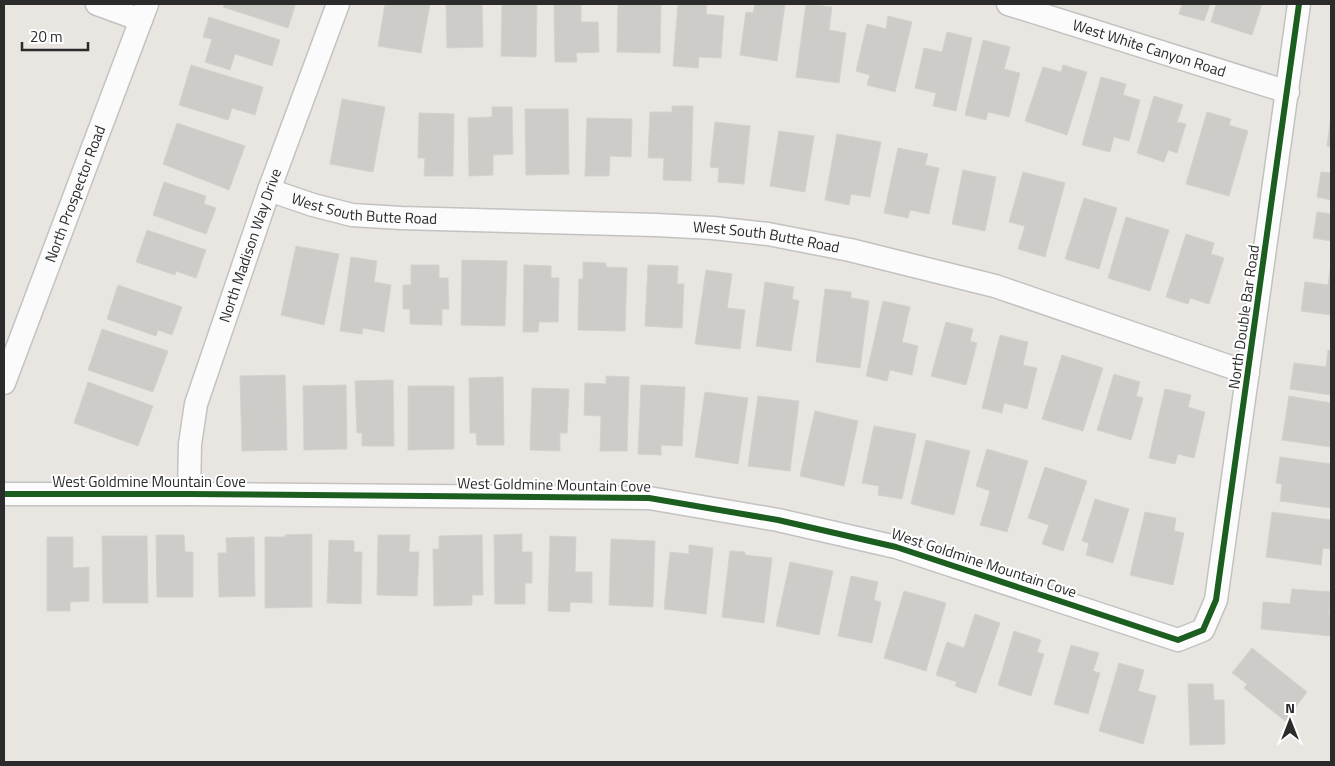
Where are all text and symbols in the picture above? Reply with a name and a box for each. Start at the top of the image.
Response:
street label: West White Canyon Road [1070,13,1229,83]
scale bar [22,20,89,52]
text: 20 m [30,25,63,48]
street label: North Prospector Road [39,122,111,266]
street label: North Madison Way Drive [213,165,287,325]
street label: West South Butte Road [288,186,437,230]
street label: West South Butte Road [692,215,842,259]
street label: North Double Bar Road [1222,243,1265,390]
street label: West Goldmine Mountain Cove [52,470,246,493]
street label: West Goldmine Mountain Cove [457,471,651,498]
street label: West Goldmine Mountain Cove [888,522,1080,603]
north arrow [1265,696,1315,746]
text: N [1285,697,1295,718]

